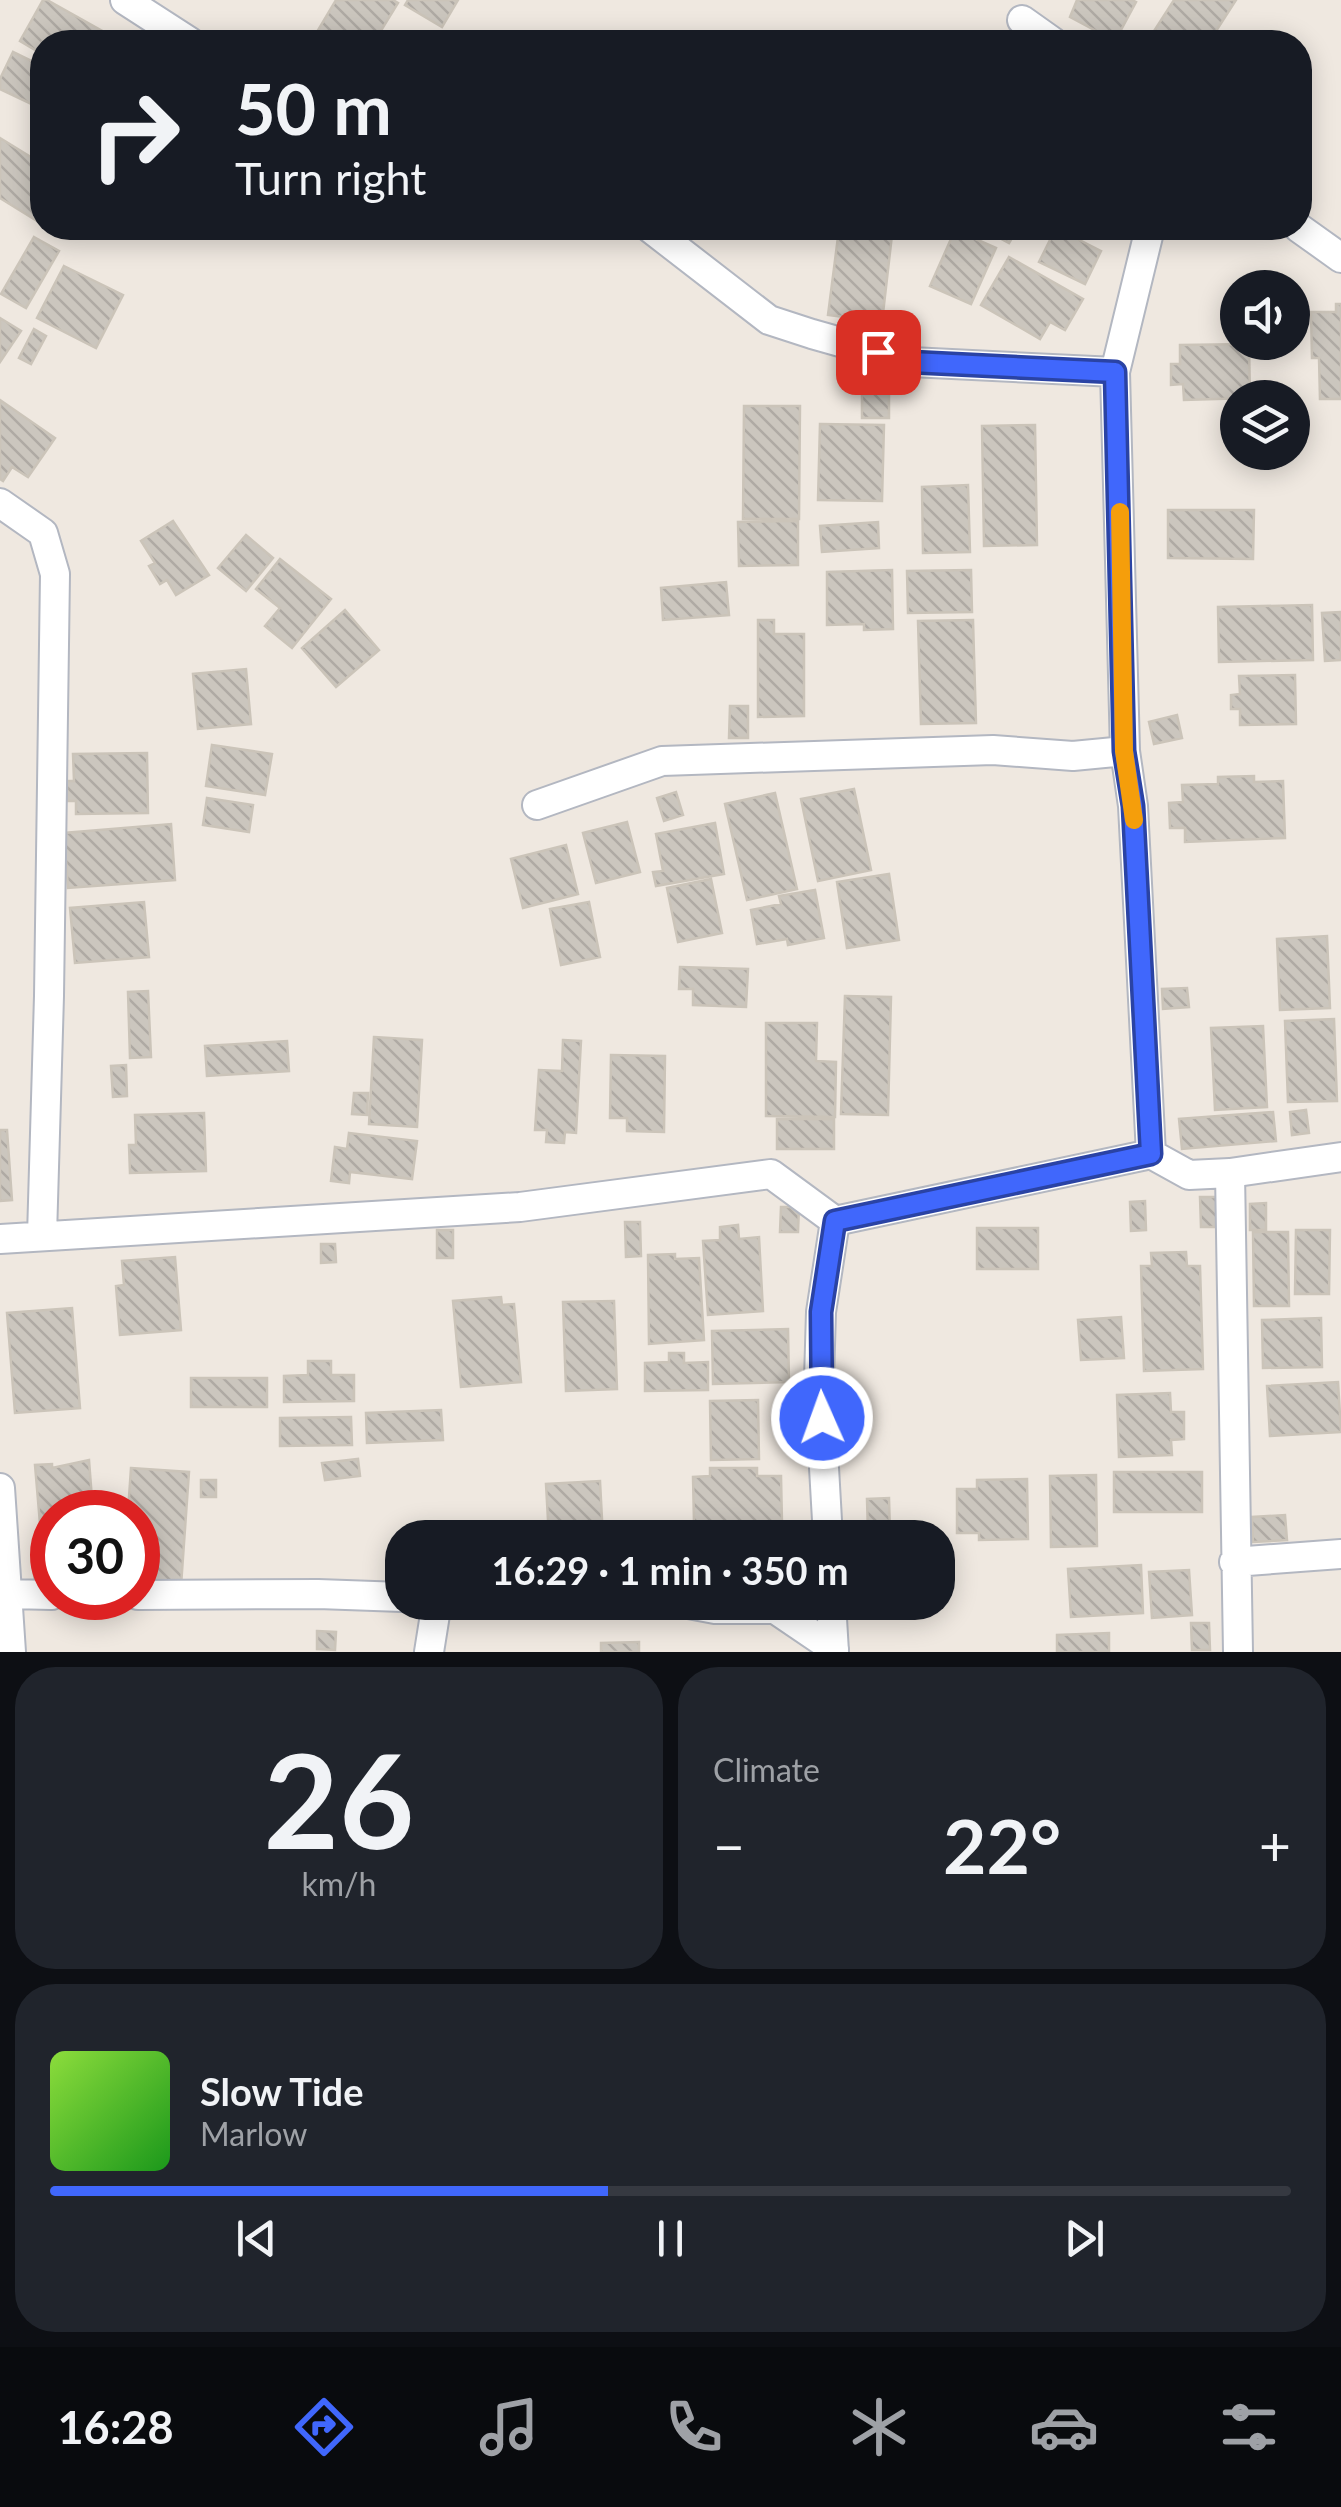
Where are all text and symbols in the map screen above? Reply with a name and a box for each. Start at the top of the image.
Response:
text: 50 m [235,66,392,150]
icon: right [70,70,200,200]
text: Turn right [235,151,426,205]
map controls [1220,270,1310,470]
button: sound [1220,270,1310,360]
pin [836,310,921,395]
icon: arrive [851,325,906,380]
button: layers [1220,380,1310,470]
position arrow [770,1366,874,1470]
speed limit sign: 30 [30,1490,160,1620]
text: 16:29 · 1 min · 350 m [491,1547,849,1593]
text: 26 [264,1721,414,1877]
text: Climate [713,1750,820,1789]
text: 22° [943,1800,1061,1890]
text: − [713,1812,745,1878]
text: + [1259,1812,1291,1878]
text: km/h [302,1864,376,1903]
text: Slow Tide [200,2068,363,2114]
text: Marlow [200,2114,307,2153]
icon: previous [229,2211,284,2266]
icon: pause [643,2211,698,2266]
icon: next [1057,2211,1112,2266]
icon: directions [289,2392,359,2462]
icon: music [474,2392,544,2462]
icon: phone [659,2392,729,2462]
icon: climate [844,2392,914,2462]
icon: car [1029,2392,1099,2462]
icon: filters [1214,2392,1284,2462]
text: 16:28 [58,2400,174,2454]

